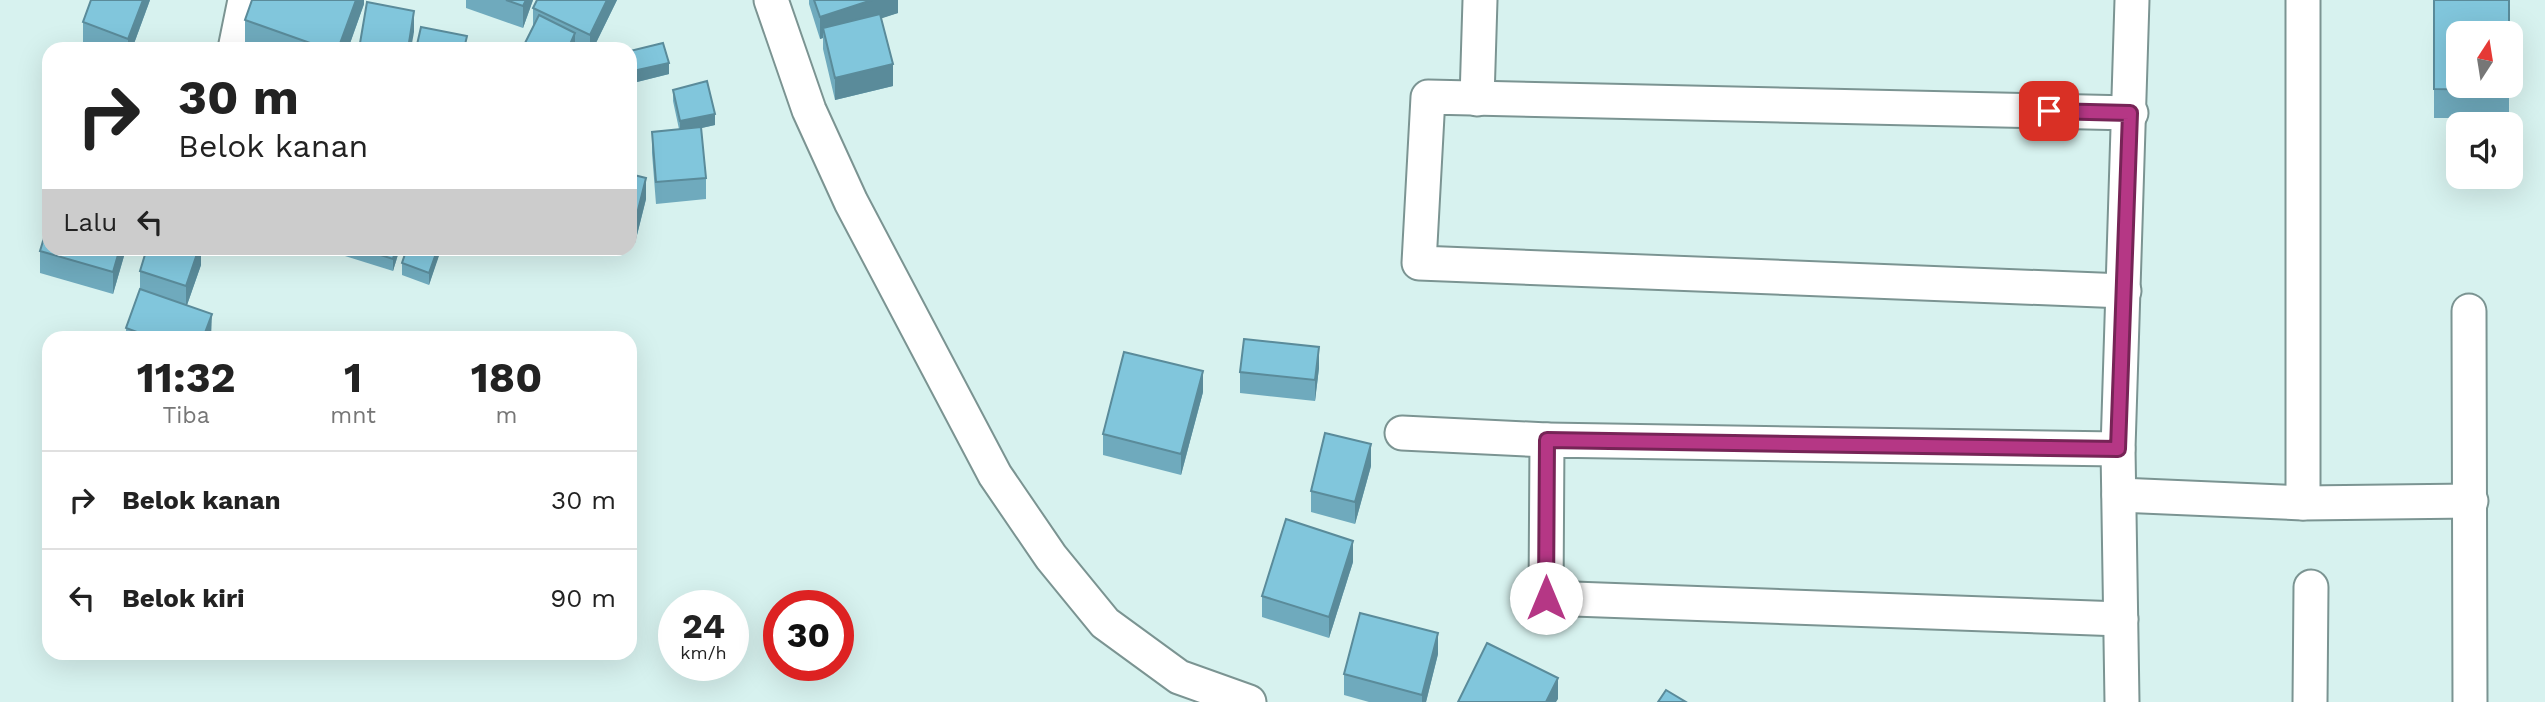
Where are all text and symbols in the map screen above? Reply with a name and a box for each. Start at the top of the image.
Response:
north arrow [2446,21,2524,98]
map controls [2446,21,2523,189]
text: 30 m [178,68,299,126]
icon: right [63,70,154,161]
pin [2019,81,2079,141]
icon: arrive [2030,92,2068,130]
button: sound [2446,112,2523,189]
text: Belok kanan [178,127,368,165]
icon: left [131,203,169,241]
text: Lalu [63,207,117,237]
text: 11:32 [137,353,236,402]
text: 1 [344,353,362,402]
text: 180 [471,353,542,402]
text: Tiba [163,402,210,429]
text: mnt [330,402,376,429]
text: m [496,402,517,429]
icon: right [63,481,101,519]
text: Belok kanan [122,485,281,515]
text: 30 m [551,485,616,515]
position arrow [1509,561,1583,635]
icon: left [63,579,101,617]
text: Belok kiri [122,583,245,613]
text: 90 m [550,583,616,613]
speed limit sign: 30 [763,590,854,681]
text: 24 [682,605,725,647]
text: km/h [680,642,727,663]

